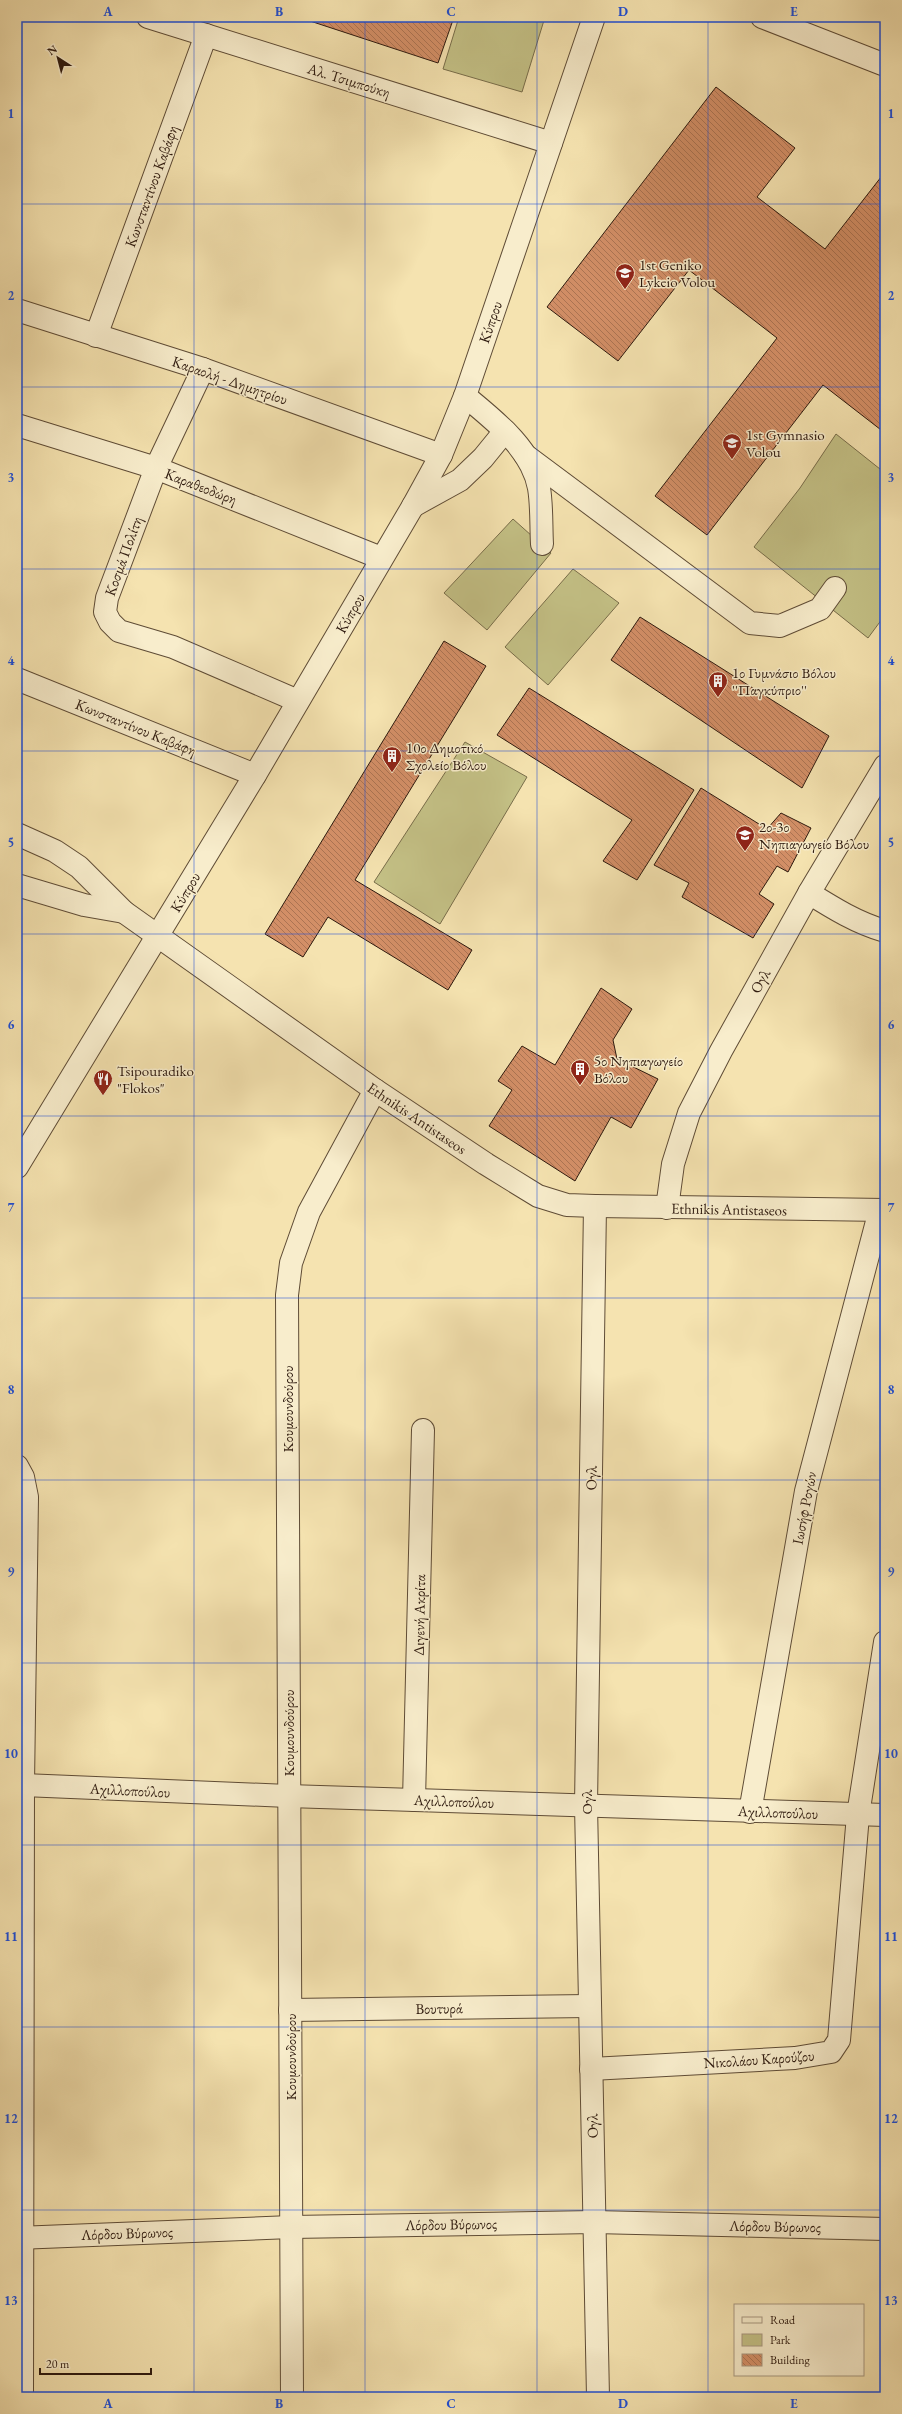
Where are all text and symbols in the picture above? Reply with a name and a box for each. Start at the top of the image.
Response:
text: A [102,3,113,20]
text: B [275,3,283,20]
text: C [446,3,456,20]
text: D [618,3,628,20]
text: E [790,3,798,20]
north arrow [38,38,78,78]
text: N [44,42,60,58]
street label: Αλ. Τσιμπούκη [304,58,393,102]
text: 1 [8,105,15,122]
text: 1 [888,105,895,122]
street label: Κωνσταντίνου Καβάφη [120,122,182,250]
place label: 1st Geniko Lykeio Volou [639,255,715,291]
school or university icon: 1st Geniko Lykeio Volou [614,262,636,290]
text: 2 [8,287,15,304]
text: 2 [888,287,895,304]
street label: Κύπρου [474,298,506,346]
street label: Καραολή - Δημητρίου [170,351,290,409]
place label: 1st Gymnasio Volou [746,425,825,461]
school or university icon: 1st Gymnasio Volou [721,432,743,460]
street label: Καραθεοδώρη [162,464,240,508]
text: 3 [8,469,15,486]
text: 3 [888,469,895,486]
street label: Κοσμά Πολίτη [100,514,146,598]
street label: Κύπρου [331,589,369,637]
text: 4 [8,652,15,669]
text: 4 [888,652,895,669]
place label: 1ο Γυμνάσιο Βόλου ''Παγκύπριο'' [732,663,836,699]
building icon: 1ο Γυμνάσιο Βόλου ''Παγκύπριο'' [707,670,729,698]
street label: Κωνσταντίνου Καβάφη [73,694,199,760]
place label: 10ο Δημοτικό Σχολείο Βόλου [406,738,487,774]
building icon: 10ο Δημοτικό Σχολείο Βόλου [381,745,403,773]
place label: 2ο-3ο Νηπιαγωγείο Βόλου [759,817,869,853]
school or university icon: 2ο-3ο Νηπιαγωγείο Βόλου [734,824,756,852]
text: 5 [8,834,14,851]
text: 5 [888,834,894,851]
street label: Κύπρου [166,868,204,916]
street label: Ογλ [746,965,774,997]
text: 6 [8,1016,15,1033]
text: 6 [888,1016,895,1033]
place label: 5ο Νηπιαγωγείο Βόλου [594,1051,683,1087]
building icon: 5ο Νηπιαγωγείο Βόλου [569,1058,591,1086]
place label: Tsipouradiko "Flokos" [117,1061,194,1097]
restaurant icon: Tsipouradiko "Flokos" [92,1068,114,1096]
street label: Ethnikis Antistaseos [364,1078,470,1158]
street label: Ethnikis Antistaseos [671,1198,787,1220]
text: 7 [8,1199,15,1216]
text: 7 [888,1199,895,1216]
street label: Κουμουνδούρου [278,1365,297,1453]
text: 8 [8,1381,15,1398]
text: 8 [888,1381,895,1398]
street label: Ογλ [581,1465,601,1491]
street label: Ιωσήφ Ρογών [788,1470,820,1546]
text: 9 [8,1563,15,1580]
text: 9 [888,1563,895,1580]
street label: Διγενή Ακρίτα [409,1574,429,1656]
street label: Κουμουνδούρου [279,1689,298,1777]
text: 10 [4,1745,18,1762]
text: 10 [884,1745,898,1762]
street label: Αχιλλοπούλου [88,1778,171,1802]
street label: Αχιλλοπούλου [412,1790,495,1812]
street label: Ογλ [577,1790,596,1814]
street label: Αχιλλοπούλου [736,1801,819,1823]
text: 11 [4,1928,18,1945]
text: 11 [884,1928,898,1945]
street label: Βουτυρά [415,1998,463,2018]
street label: Κουμουνδούρου [281,2013,300,2101]
street label: Νικολάου Καρούζου [703,2046,815,2072]
text: 12 [4,2110,18,2127]
text: 12 [884,2110,898,2127]
street label: Ογλ [582,2113,602,2139]
street label: Λόρδου Βύρωνος [404,2214,497,2234]
street label: Λόρδου Βύρωνος [728,2216,821,2236]
street label: Λόρδου Βύρωνος [80,2222,173,2244]
text: 13 [4,2292,18,2309]
text: 13 [884,2292,898,2309]
legend [734,2304,864,2376]
text: Road [770,2312,796,2328]
text: Park [770,2332,791,2348]
scale bar [40,2350,151,2376]
text: Building [770,2352,811,2368]
text: 20 m [46,2356,70,2372]
text: A [102,2395,113,2412]
text: B [275,2395,283,2412]
text: C [446,2395,456,2412]
text: D [618,2395,628,2412]
text: E [790,2395,798,2412]

